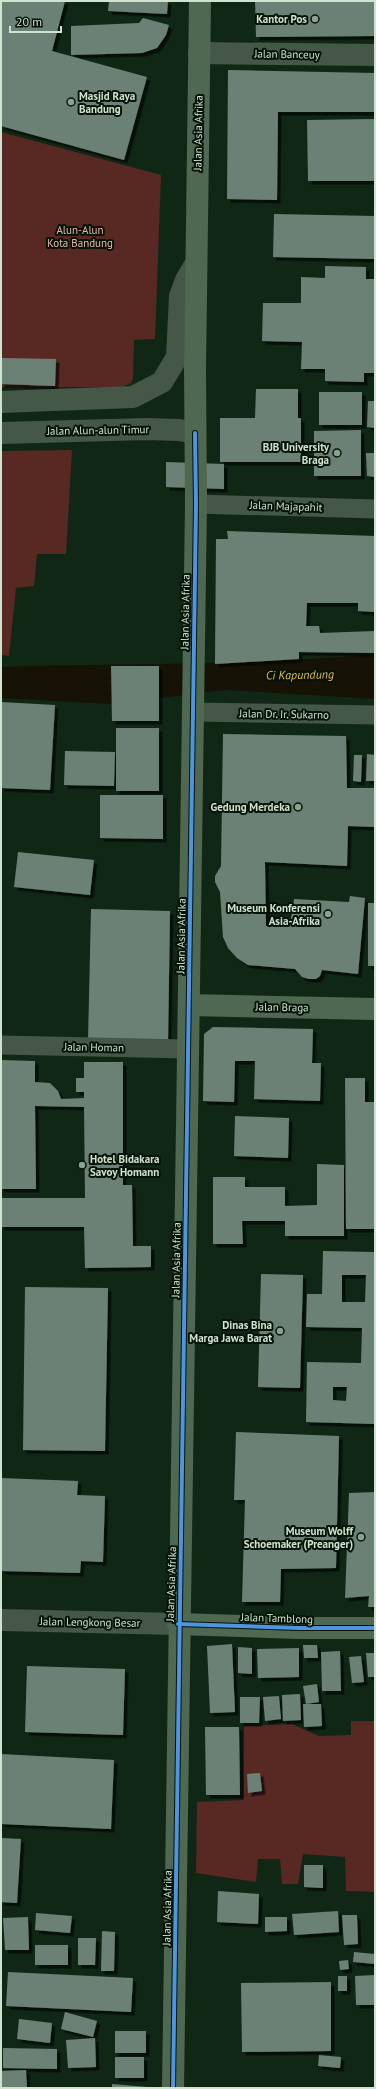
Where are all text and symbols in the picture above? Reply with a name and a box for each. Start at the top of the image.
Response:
scale bar [10,8,61,34]
place label: Kantor Pos [256,12,307,26]
text: 20 m [16,14,42,29]
marker: Kantor Pos [310,14,320,24]
street label: Jalan Banceuy [253,46,321,62]
place label: Masjid Raya Bandung [79,89,135,116]
street label: Jalan Asia Afrika [190,95,206,172]
marker: Masjid Raya Bandung [66,97,76,107]
park label: Alun-Alun Kota Bandung [47,223,113,250]
street label: Jalan Alun-alun Timur [46,422,150,438]
place label: BJB University Braga [263,440,330,467]
marker: BJB University Braga [332,448,342,458]
street label: Jalan Majapahit [248,498,323,514]
street label: Jalan Asia Afrika [177,574,193,651]
water label: Ci Kapundung [266,666,334,683]
street label: Jalan Dr. Ir. Sukarno [238,706,329,722]
place label: Gedung Merdeka [211,800,290,814]
marker: Gedung Merdeka [293,802,303,812]
street label: Jalan Asia Afrika [173,898,189,975]
place label: Museum Konferensi Asia-Afrika [227,901,320,928]
marker: Museum Konferensi Asia-Afrika [323,909,333,919]
street label: Jalan Braga [254,1000,309,1014]
street label: Jalan Homan [63,1039,124,1055]
place label: Hotel Bidakara Savoy Homann [90,1152,159,1179]
marker: Hotel Bidakara Savoy Homann [77,1160,87,1170]
street label: Jalan Asia Afrika [168,1222,184,1299]
place label: Dinas Bina Marga Jawa Barat [189,1318,272,1345]
marker: Dinas Bina Marga Jawa Barat [275,1326,285,1336]
place label: Museum Wolff Schoemaker (Preanger) [244,1524,354,1551]
marker: Museum Wolff Schoemaker (Preanger) [356,1532,366,1542]
street label: Jalan Asia Afrika [163,1546,179,1623]
street label: Jalan Tamblong [240,1610,313,1626]
street label: Jalan Lengkong Besar [39,1614,141,1630]
street label: Jalan Asia Afrika [159,1870,175,1947]

